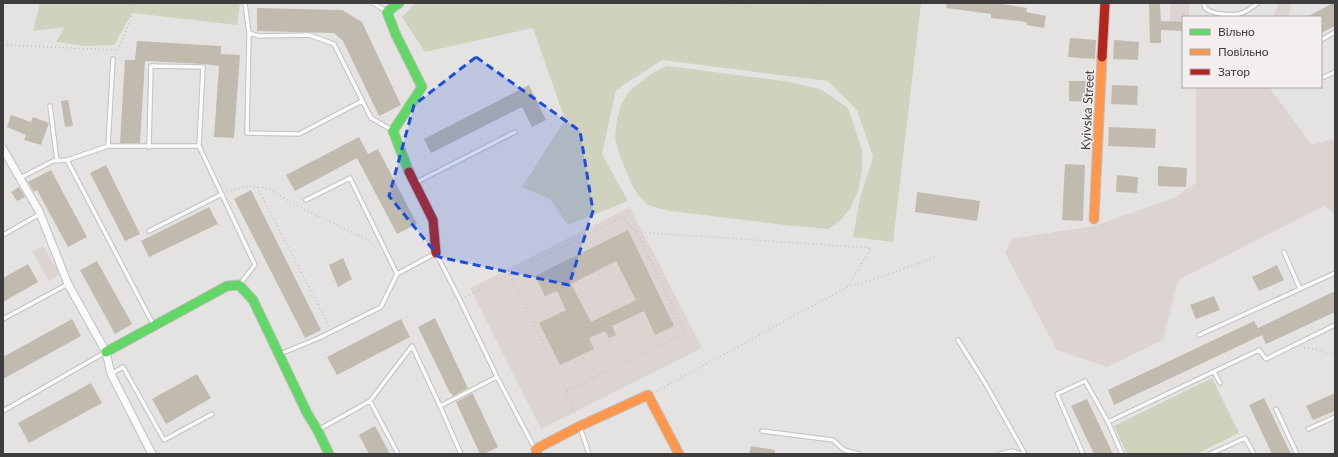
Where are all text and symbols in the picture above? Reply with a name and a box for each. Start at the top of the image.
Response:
legend [1182,16,1322,88]
text: Вільно [1218,24,1255,39]
text: Повільно [1218,44,1269,59]
text: Затор [1218,64,1250,79]
street label: Kyivska Street [1077,69,1097,151]

